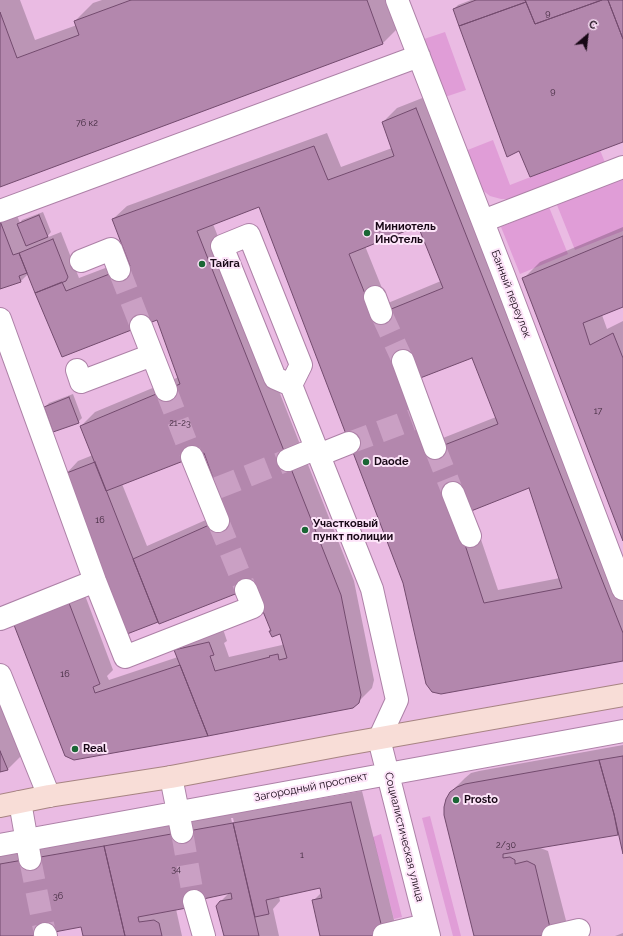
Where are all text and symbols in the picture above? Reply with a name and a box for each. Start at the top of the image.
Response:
house number: 9 [545,8,551,18]
north arrow [567,16,607,56]
text: С [586,17,599,32]
house number: 9 [550,86,556,96]
house number: 76 к2 [76,118,98,128]
place label: Миниотель ИнОтель [375,220,436,246]
marker: Миниотель ИнОтель [362,228,372,238]
street label: Банный переулок [488,248,534,340]
place label: Тайга [210,257,240,271]
marker: Тайга [197,259,207,269]
house number: 17 [594,406,602,416]
house number: 21-23 [169,418,191,428]
place label: Daode [374,455,408,469]
marker: Daode [361,457,371,467]
house number: 16 [95,515,105,525]
place label: Участковый пункт полиции [313,517,393,543]
marker: Участковый пункт полиции [300,525,310,535]
house number: 16 [60,669,70,679]
place label: Real [83,742,107,756]
marker: Real [70,744,80,754]
street label: Загородный проспект [253,770,369,804]
street label: Социалистическая улица [381,771,427,903]
place label: Prosto [464,793,498,807]
marker: Prosto [451,795,461,805]
house number: 2/30 [496,840,516,850]
house number: 1 [300,850,304,860]
house number: 34 [171,864,181,874]
house number: 36 [53,891,63,901]

